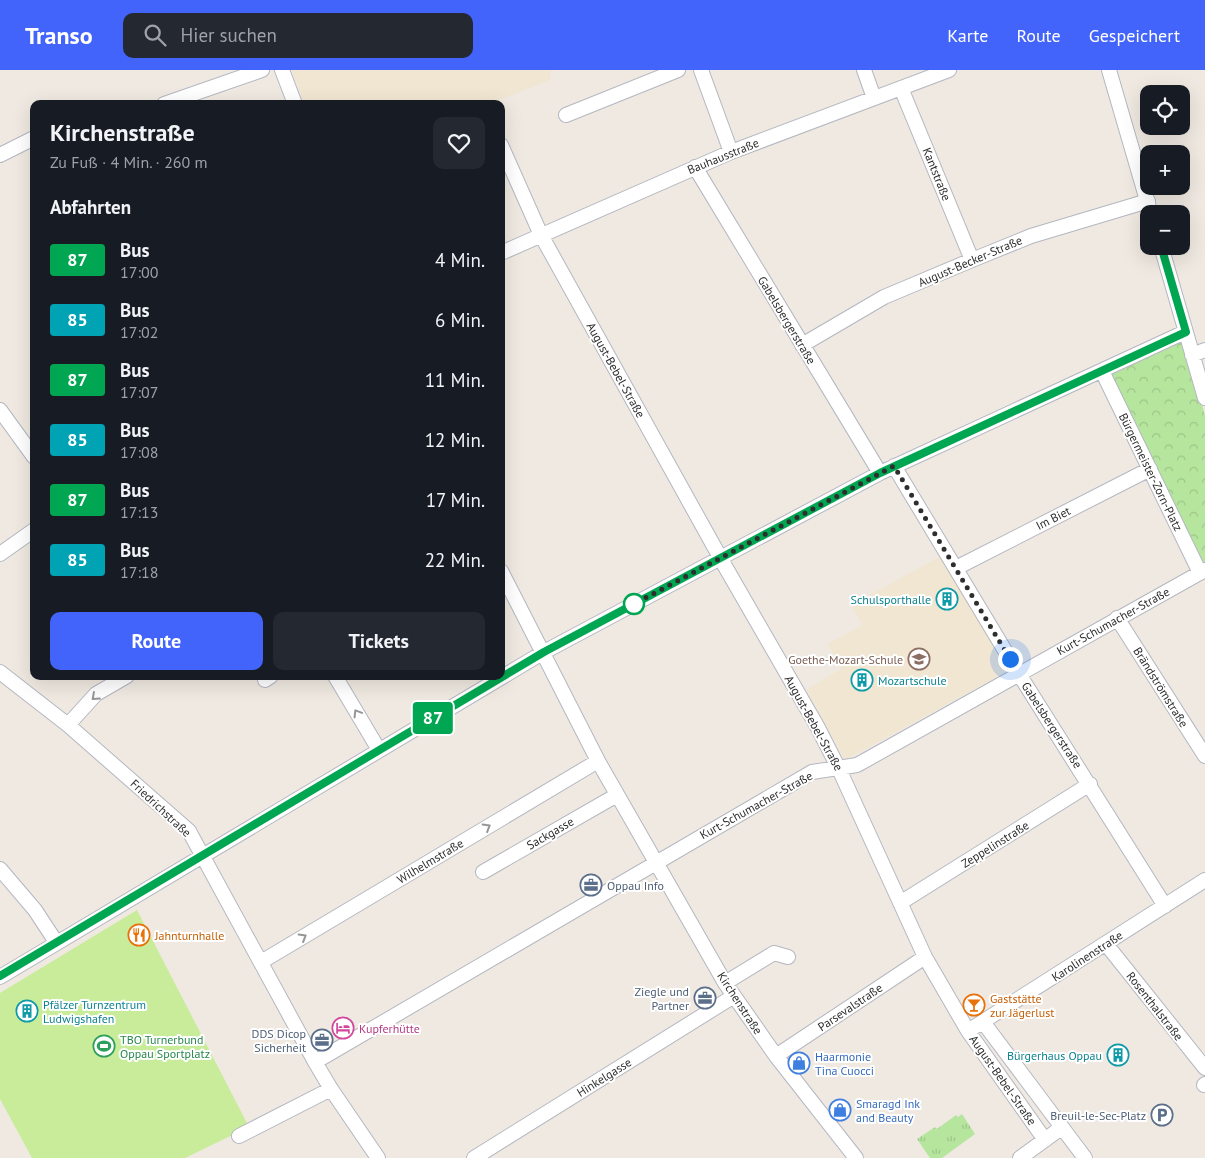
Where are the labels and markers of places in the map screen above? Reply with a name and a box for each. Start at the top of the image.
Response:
building icon: Schulsporthalle [935,587,959,611]
place label: Schulsporthalle [851,592,931,607]
unlabelled marker [623,593,645,615]
school or university icon: Goethe-Mozart-Schule [907,647,931,671]
place label: Goethe-Mozart-Schule [788,652,903,667]
building icon: Mozartschule [850,668,874,692]
place label: Mozartschule [878,673,947,688]
office icon: Oppau Info [579,873,603,897]
place label: Oppau Info [607,878,664,893]
restaurant icon: Jahnturnhalle [127,923,151,947]
place label: Jahnturnhalle [154,928,224,943]
place label: Ziegle und Partner [635,984,689,1013]
office icon: Ziegle und Partner [693,986,717,1010]
place label: Gaststätte zur Jägerlust [990,991,1054,1020]
bar icon: Gaststätte zur Jägerlust [962,993,986,1017]
place label: Pfälzer Turnzentrum Ludwigshafen [43,997,146,1026]
building icon: Pfälzer Turnzentrum Ludwigshafen [15,999,39,1023]
hotel icon: Kupferhütte [331,1016,355,1040]
place label: Kupferhütte [359,1021,420,1036]
place label: DDS Dicop Sicherheit [252,1026,306,1055]
office icon: DDS Dicop Sicherheit [310,1028,334,1052]
place label: TBO Turnerbund Oppau Sportplatz [120,1032,210,1061]
sports icon: TBO Turnerbund Oppau Sportplatz [92,1034,116,1058]
building icon: Bürgerhaus Oppau [1106,1043,1130,1067]
place label: Bürgerhaus Oppau [1007,1048,1102,1063]
place label: Haarmonie Tina Cuocci [815,1049,874,1078]
shop icon: Haarmonie Tina Cuocci [787,1051,811,1075]
place label: Smaragd Ink and Beauty [856,1096,920,1125]
shop icon: Smaragd Ink and Beauty [828,1098,852,1122]
parking icon: Breuil-le-Sec-Platz [1150,1103,1174,1127]
place label: Breuil-le-Sec-Platz [1050,1108,1146,1123]

